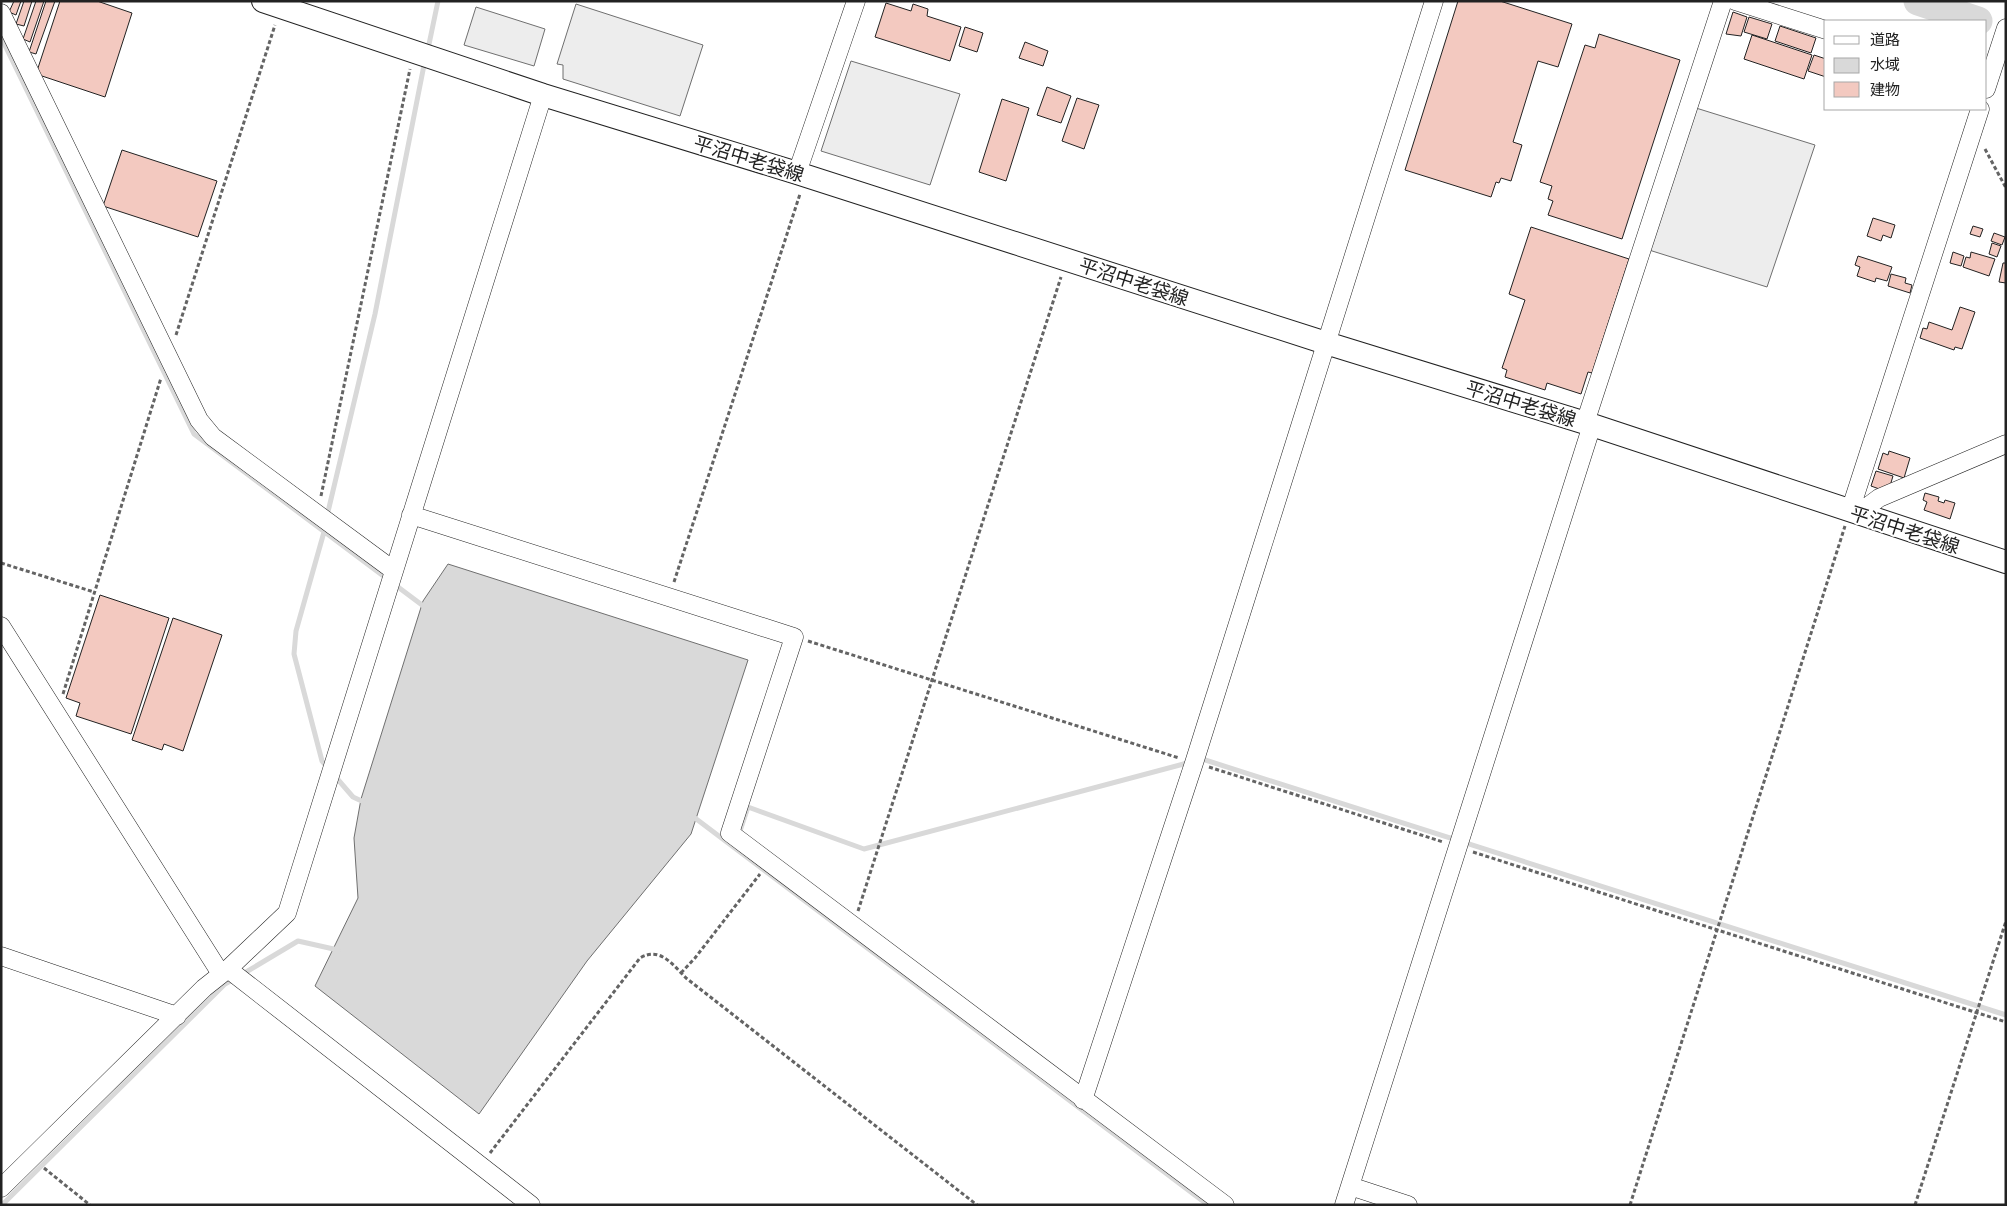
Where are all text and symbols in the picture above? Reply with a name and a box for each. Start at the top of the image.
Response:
legend [1824,20,1987,110]
text: 道路 [1870,30,1900,48]
text: 水域 [1870,55,1900,73]
text: 建物 [1870,80,1900,98]
street label: 平沼中老袋線 [691,130,807,186]
street label: 平沼中老袋線 [1076,252,1192,310]
street label: 平沼中老袋線 [1463,375,1579,431]
street label: 平沼中老袋線 [1847,500,1963,558]

